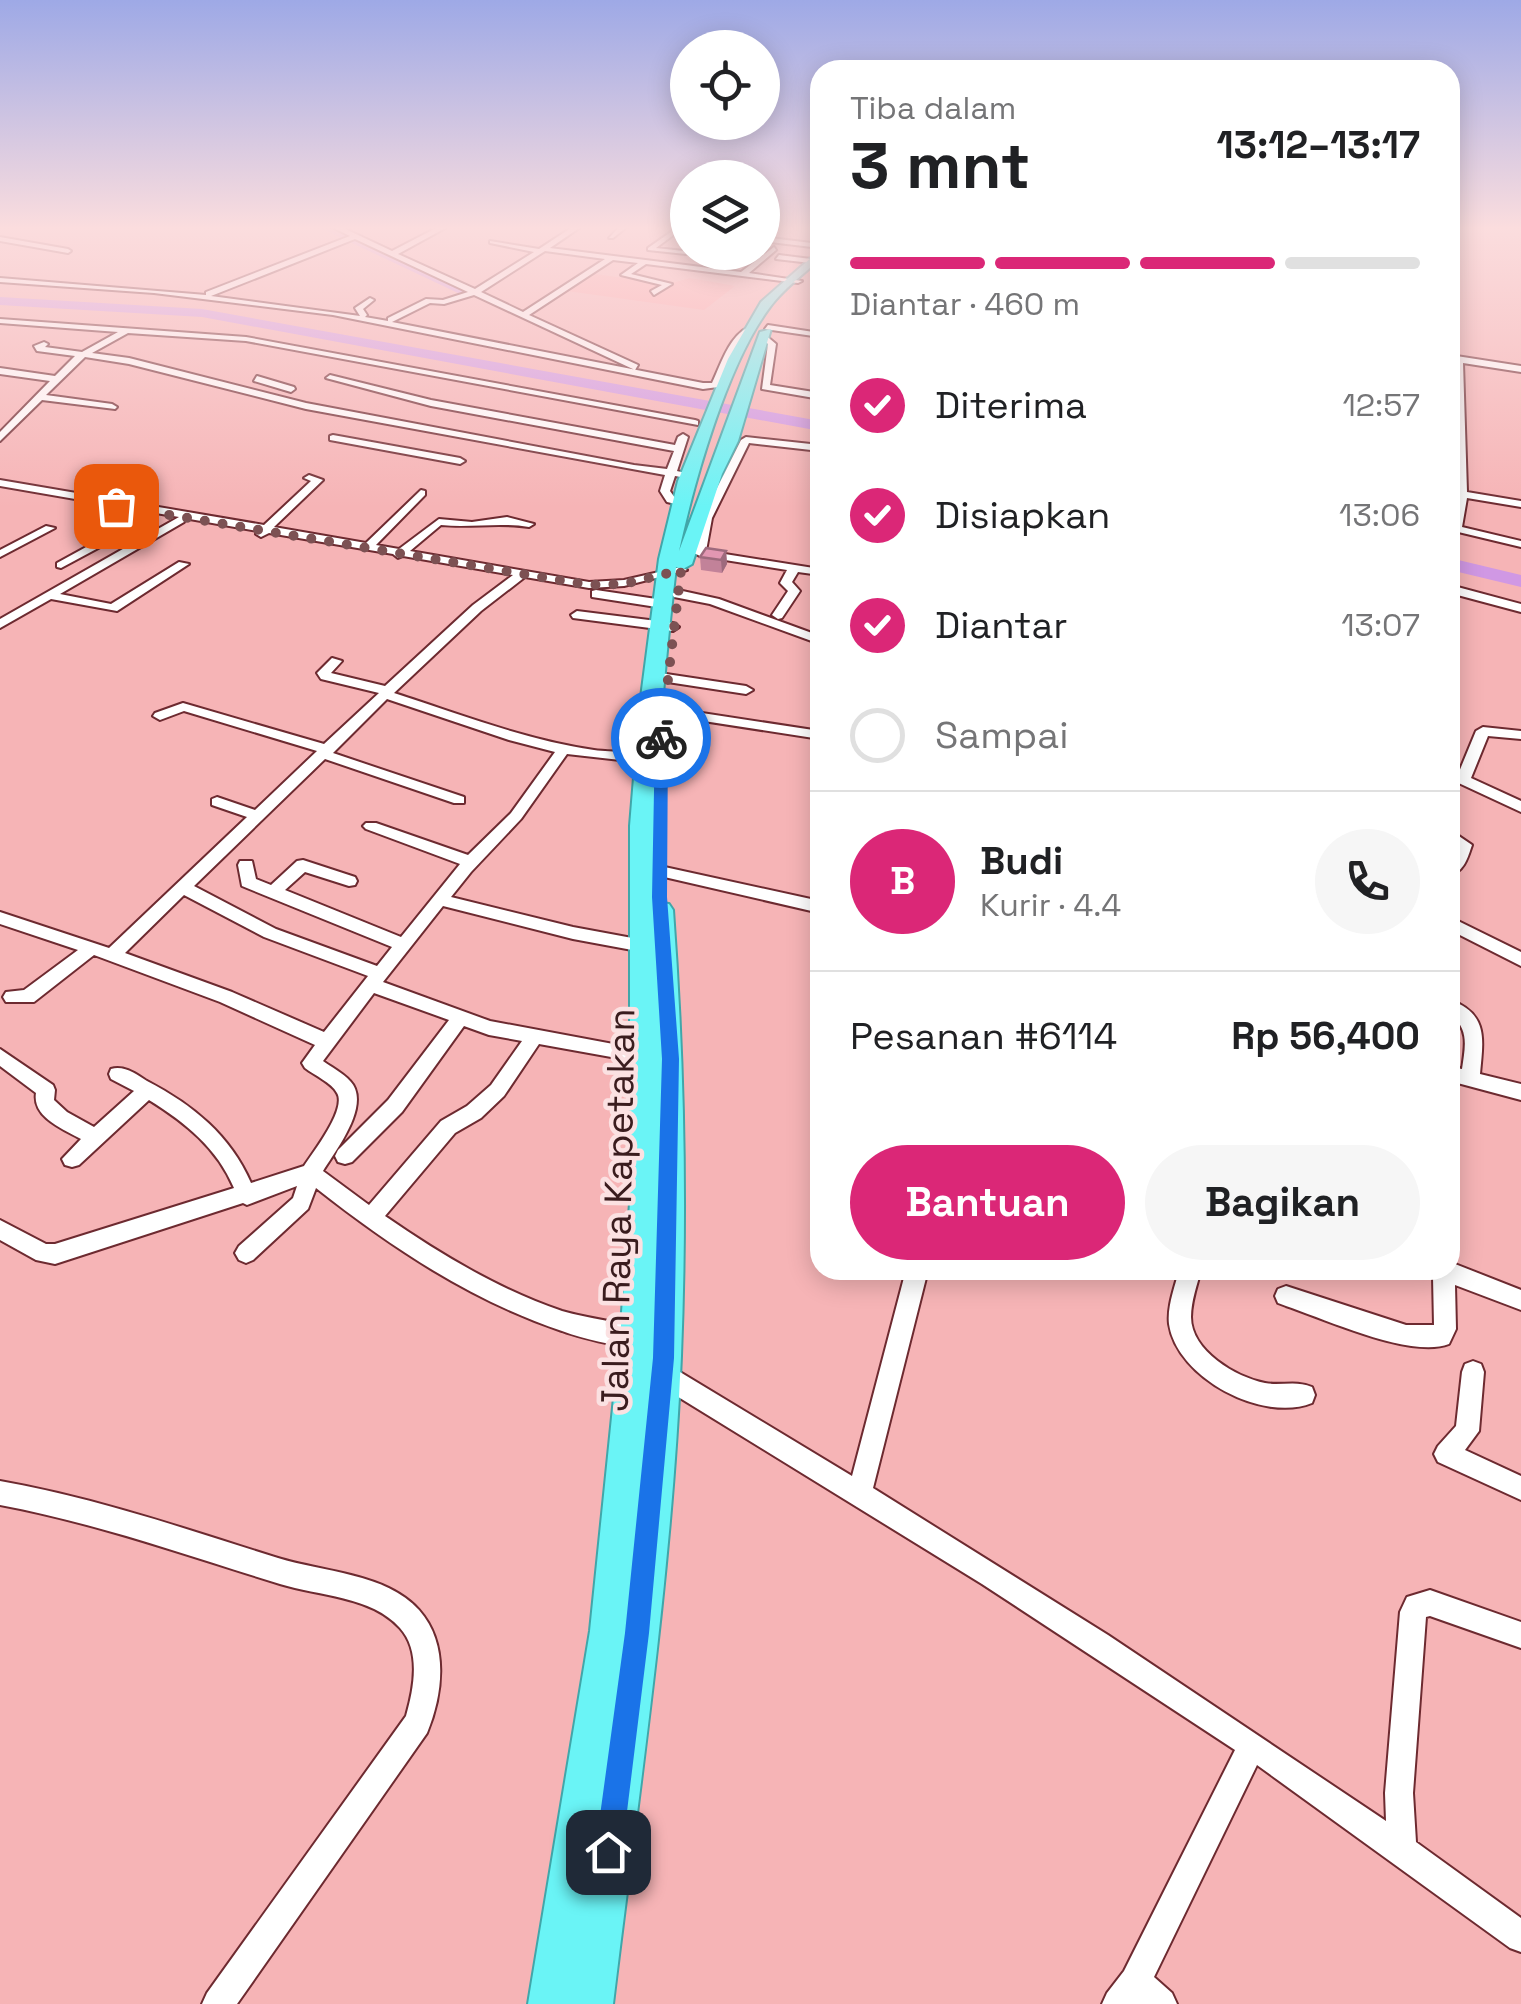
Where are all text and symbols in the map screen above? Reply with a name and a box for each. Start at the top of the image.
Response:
map controls [670,30,780,270]
button: locate [670,30,780,140]
text: Tiba dalam [850,88,1016,128]
text: 13:12–13:17 [1217,121,1420,169]
text: 3 mnt [850,124,1030,207]
button: layers [670,160,780,270]
text: Diantar · 460 m [850,284,1080,324]
icon: check [850,378,905,433]
text: Diterima [935,381,1087,429]
text: 12:57 [1342,385,1420,425]
pin [74,464,159,549]
icon: bag [89,479,144,534]
icon: check [850,488,905,543]
text: Disiapkan [935,491,1110,539]
text: 13:06 [1339,495,1420,535]
icon: check [850,598,905,653]
text: Diantar [935,601,1068,649]
text: 13:07 [1341,605,1420,645]
courier [611,688,711,788]
icon: bike [634,711,689,766]
text: Sampai [935,711,1068,759]
button: phone [1315,829,1420,934]
text: Budi [980,837,1063,885]
text: B [890,857,915,905]
text: Kurir · 4.4 [980,885,1121,925]
street label: Jalan Raya Kapetakan [590,1008,646,1412]
text: Pesanan #6114 [850,1012,1117,1060]
text: Rp 56,400 [1231,1012,1420,1060]
button: Bantuan [850,1145,1125,1260]
button: Bagikan [1145,1145,1420,1260]
pin [566,1810,651,1895]
icon: home [581,1825,636,1880]

